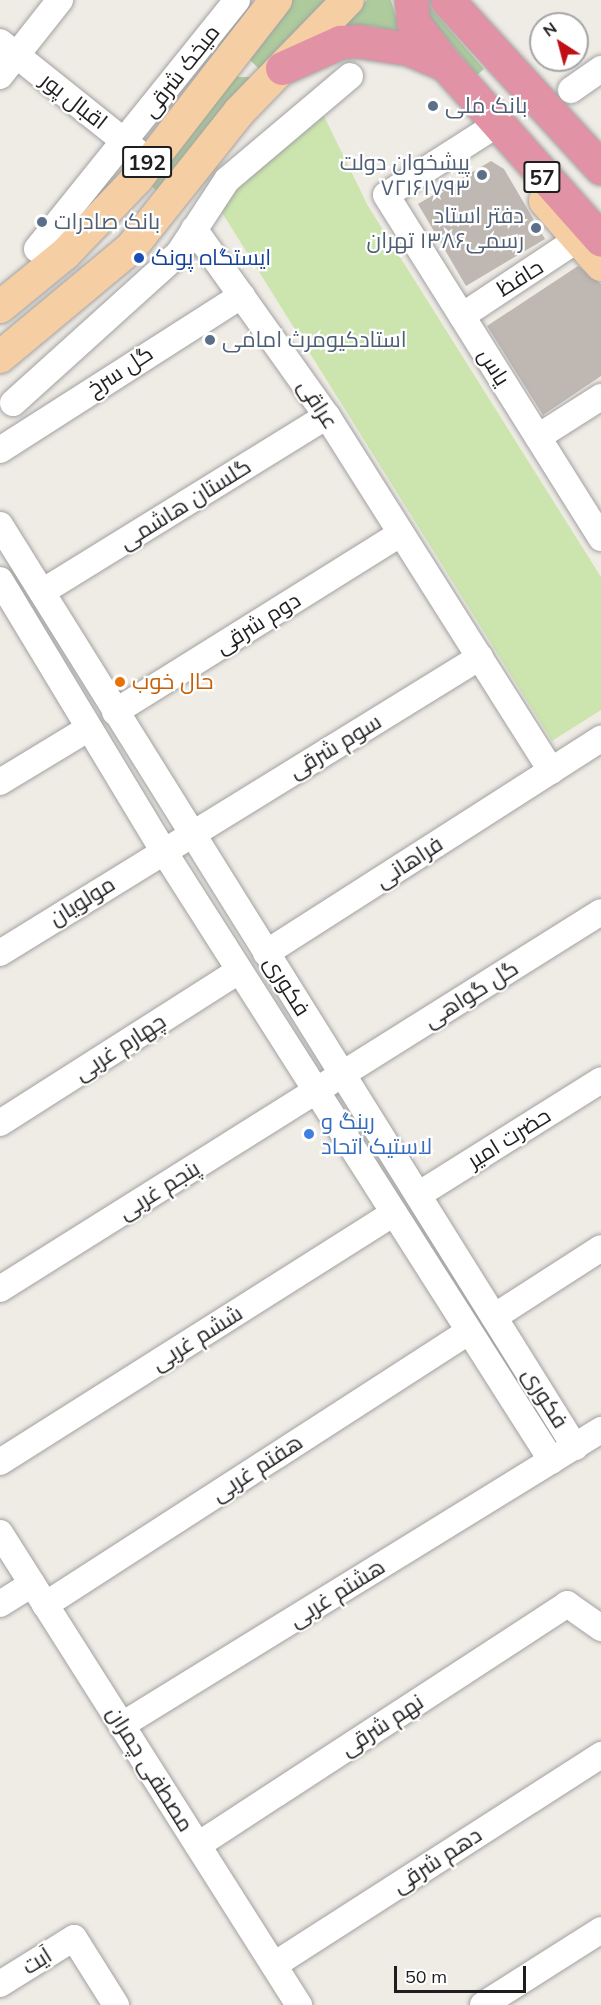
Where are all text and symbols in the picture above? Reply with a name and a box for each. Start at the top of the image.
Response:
north arrow [529,12,589,72]
text: N [539,17,560,41]
street label: میخک شرقی [137,19,225,123]
street label: اقبال پور [36,67,112,135]
place label: بانک ملی [445,93,527,119]
marker: بانک ملی [426,99,440,113]
road number: 192 [122,144,172,180]
place label: پیشخوان دولت ۷۲۱۶۱۷۹۳ [340,149,470,200]
road number: 57 [522,159,562,195]
marker: پیشخوان دولت ۷۲۱۶۱۷۹۳ [475,168,489,182]
place label: دفتر استاد رسمی۱۳۸۶ تهران [367,202,524,254]
place label: بانک صادرات [54,209,160,235]
marker: بانک صادرات [35,215,49,229]
marker: دفتر استاد رسمی۱۳۸۶ تهران [529,221,543,235]
place label: ایستگاه پونک [151,245,271,271]
marker: ایستگاه پونک [132,251,146,265]
street label: حافظ [492,254,548,302]
place label: استادکیومرث امامی [222,327,407,353]
marker: استادکیومرث امامی [203,333,217,347]
street label: گل سرخ [82,340,158,402]
street label: یاس [472,343,516,391]
street label: عراقی [292,374,344,434]
street label: گلستان هاشمی [114,453,256,555]
street label: دوم شرقی [211,587,305,659]
place label: حال خوب [132,669,213,695]
marker: حال خوب [113,675,127,689]
street label: سوم شرقی [284,708,386,784]
street label: فراهانی [370,830,448,894]
street label: مولویان [44,871,120,931]
street label: فکوری [258,951,316,1021]
street label: گل گواهی [419,955,523,1033]
street label: چهارم غربی [69,1008,171,1086]
street label: حضرت امیر [463,1102,555,1174]
place label: رینگ و لاستیک اتحاد [321,1108,432,1160]
marker: رینگ و لاستیک اتحاد [302,1127,316,1141]
street label: پنجم غربی [114,1155,204,1225]
street label: ششم غربی [147,1300,247,1376]
street label: فکوری [516,1363,574,1433]
street label: هفتم غربی [207,1429,307,1507]
street label: هشتم غربی [284,1553,390,1633]
street label: نهم شرقی [336,1688,428,1762]
street label: مصطفی چمران [101,1701,199,1837]
street label: دهم شرقی [387,1821,487,1899]
street label: آیت [17,1942,57,1980]
scale bar [397,1954,529,1992]
text: 50 m [405,1965,447,1988]

